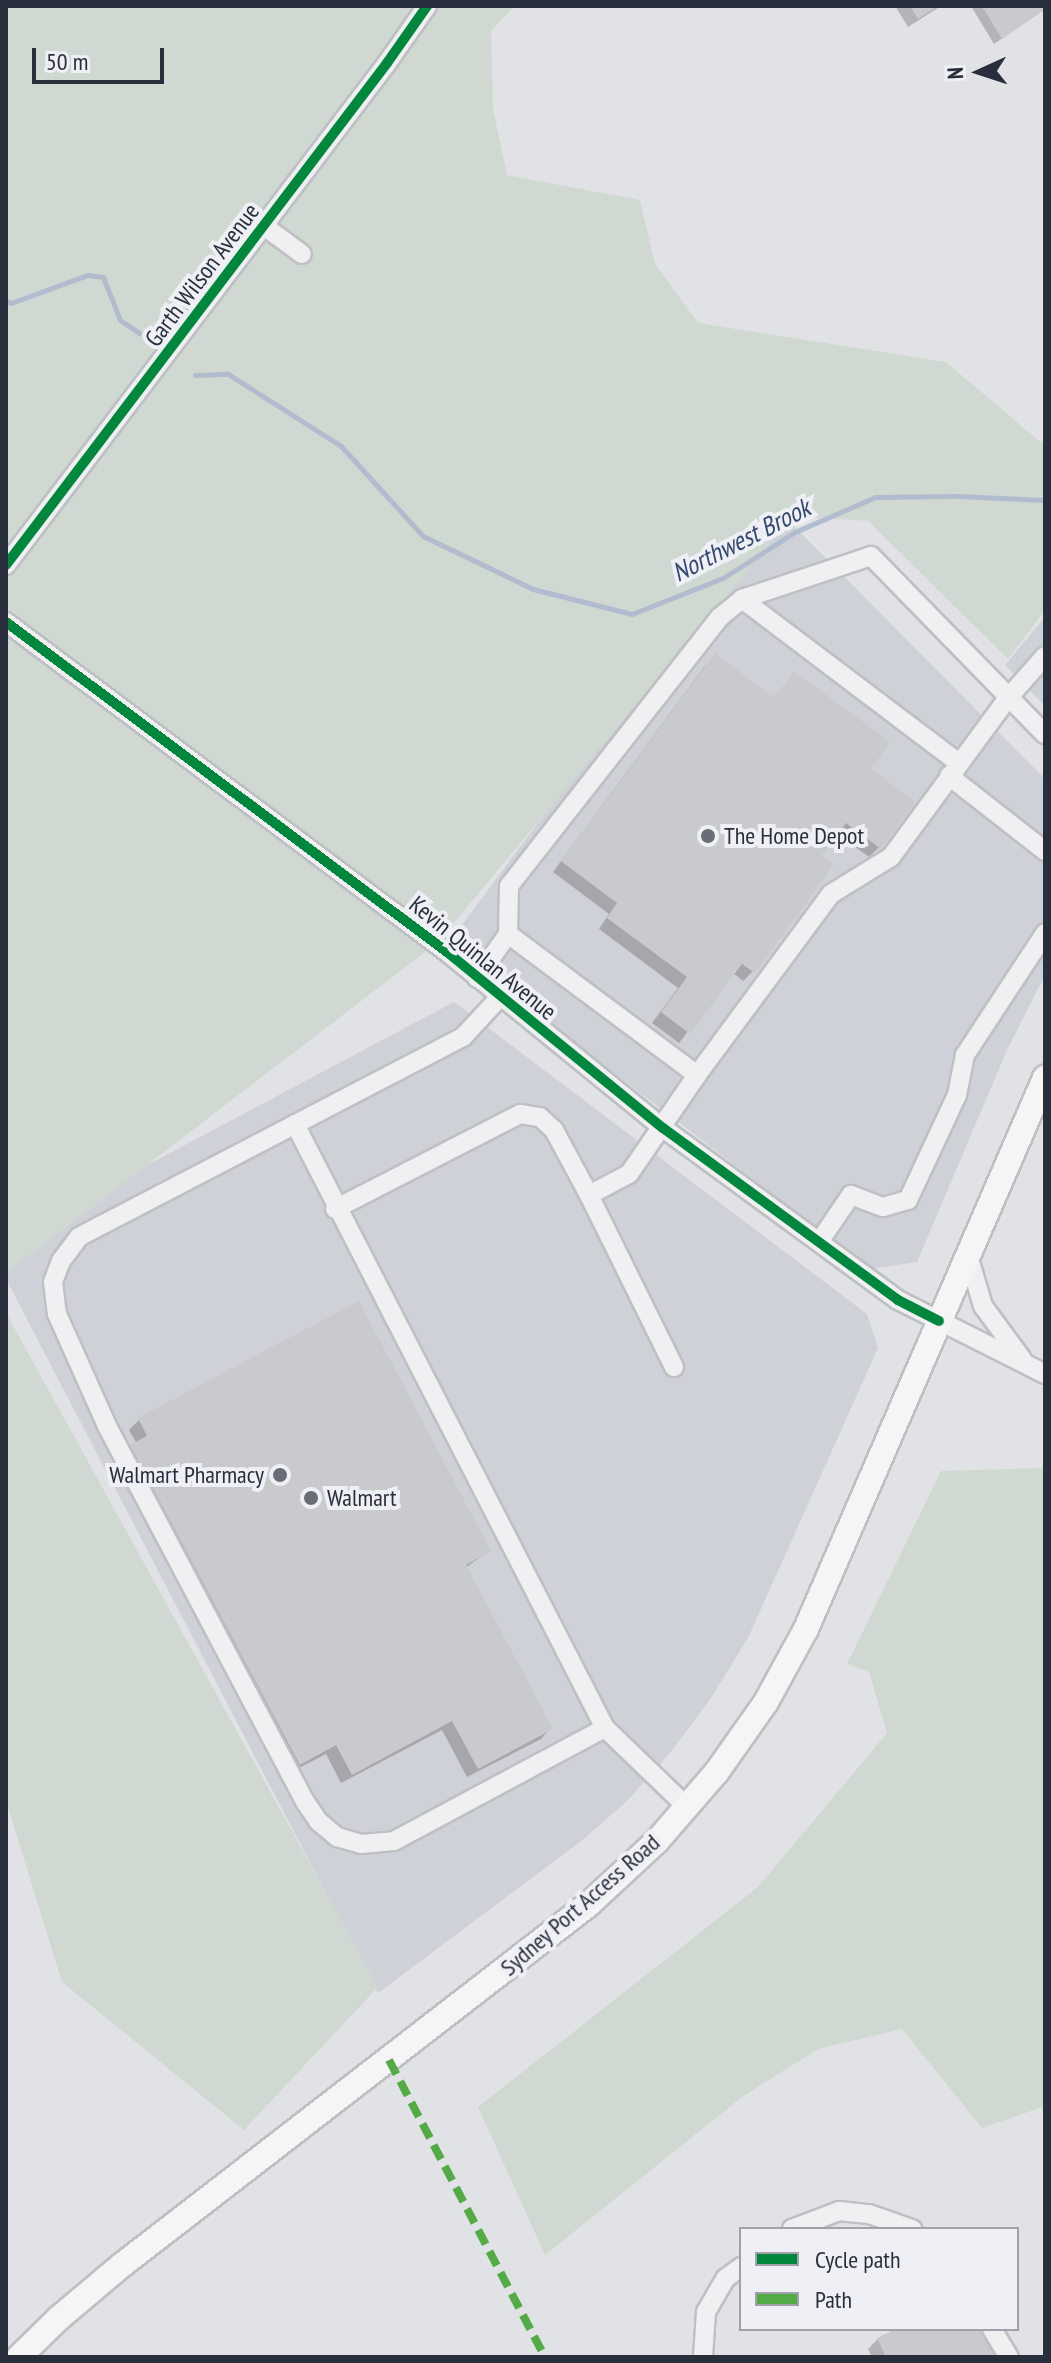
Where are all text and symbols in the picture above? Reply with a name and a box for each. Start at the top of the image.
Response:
scale bar [36,32,168,82]
north arrow [939,32,1019,112]
text: 50 m [46,46,88,77]
text: N [941,67,969,80]
street label: Garth Wilson Avenue [139,197,265,353]
water label: Northwest Brook [667,492,815,588]
place label: The Home Depot [724,822,864,850]
marker: The Home Depot [699,827,717,845]
street label: Kevin Quinlan Avenue [403,890,563,1026]
place label: Walmart Pharmacy [109,1461,264,1489]
marker: Walmart Pharmacy [271,1466,289,1484]
place label: Walmart [327,1484,396,1512]
marker: Walmart [302,1489,320,1507]
street label: Sydney Port Access Road [494,1828,666,1982]
legend [739,2227,1019,2331]
text: Cycle path [815,2244,901,2275]
text: Path [815,2284,852,2315]

